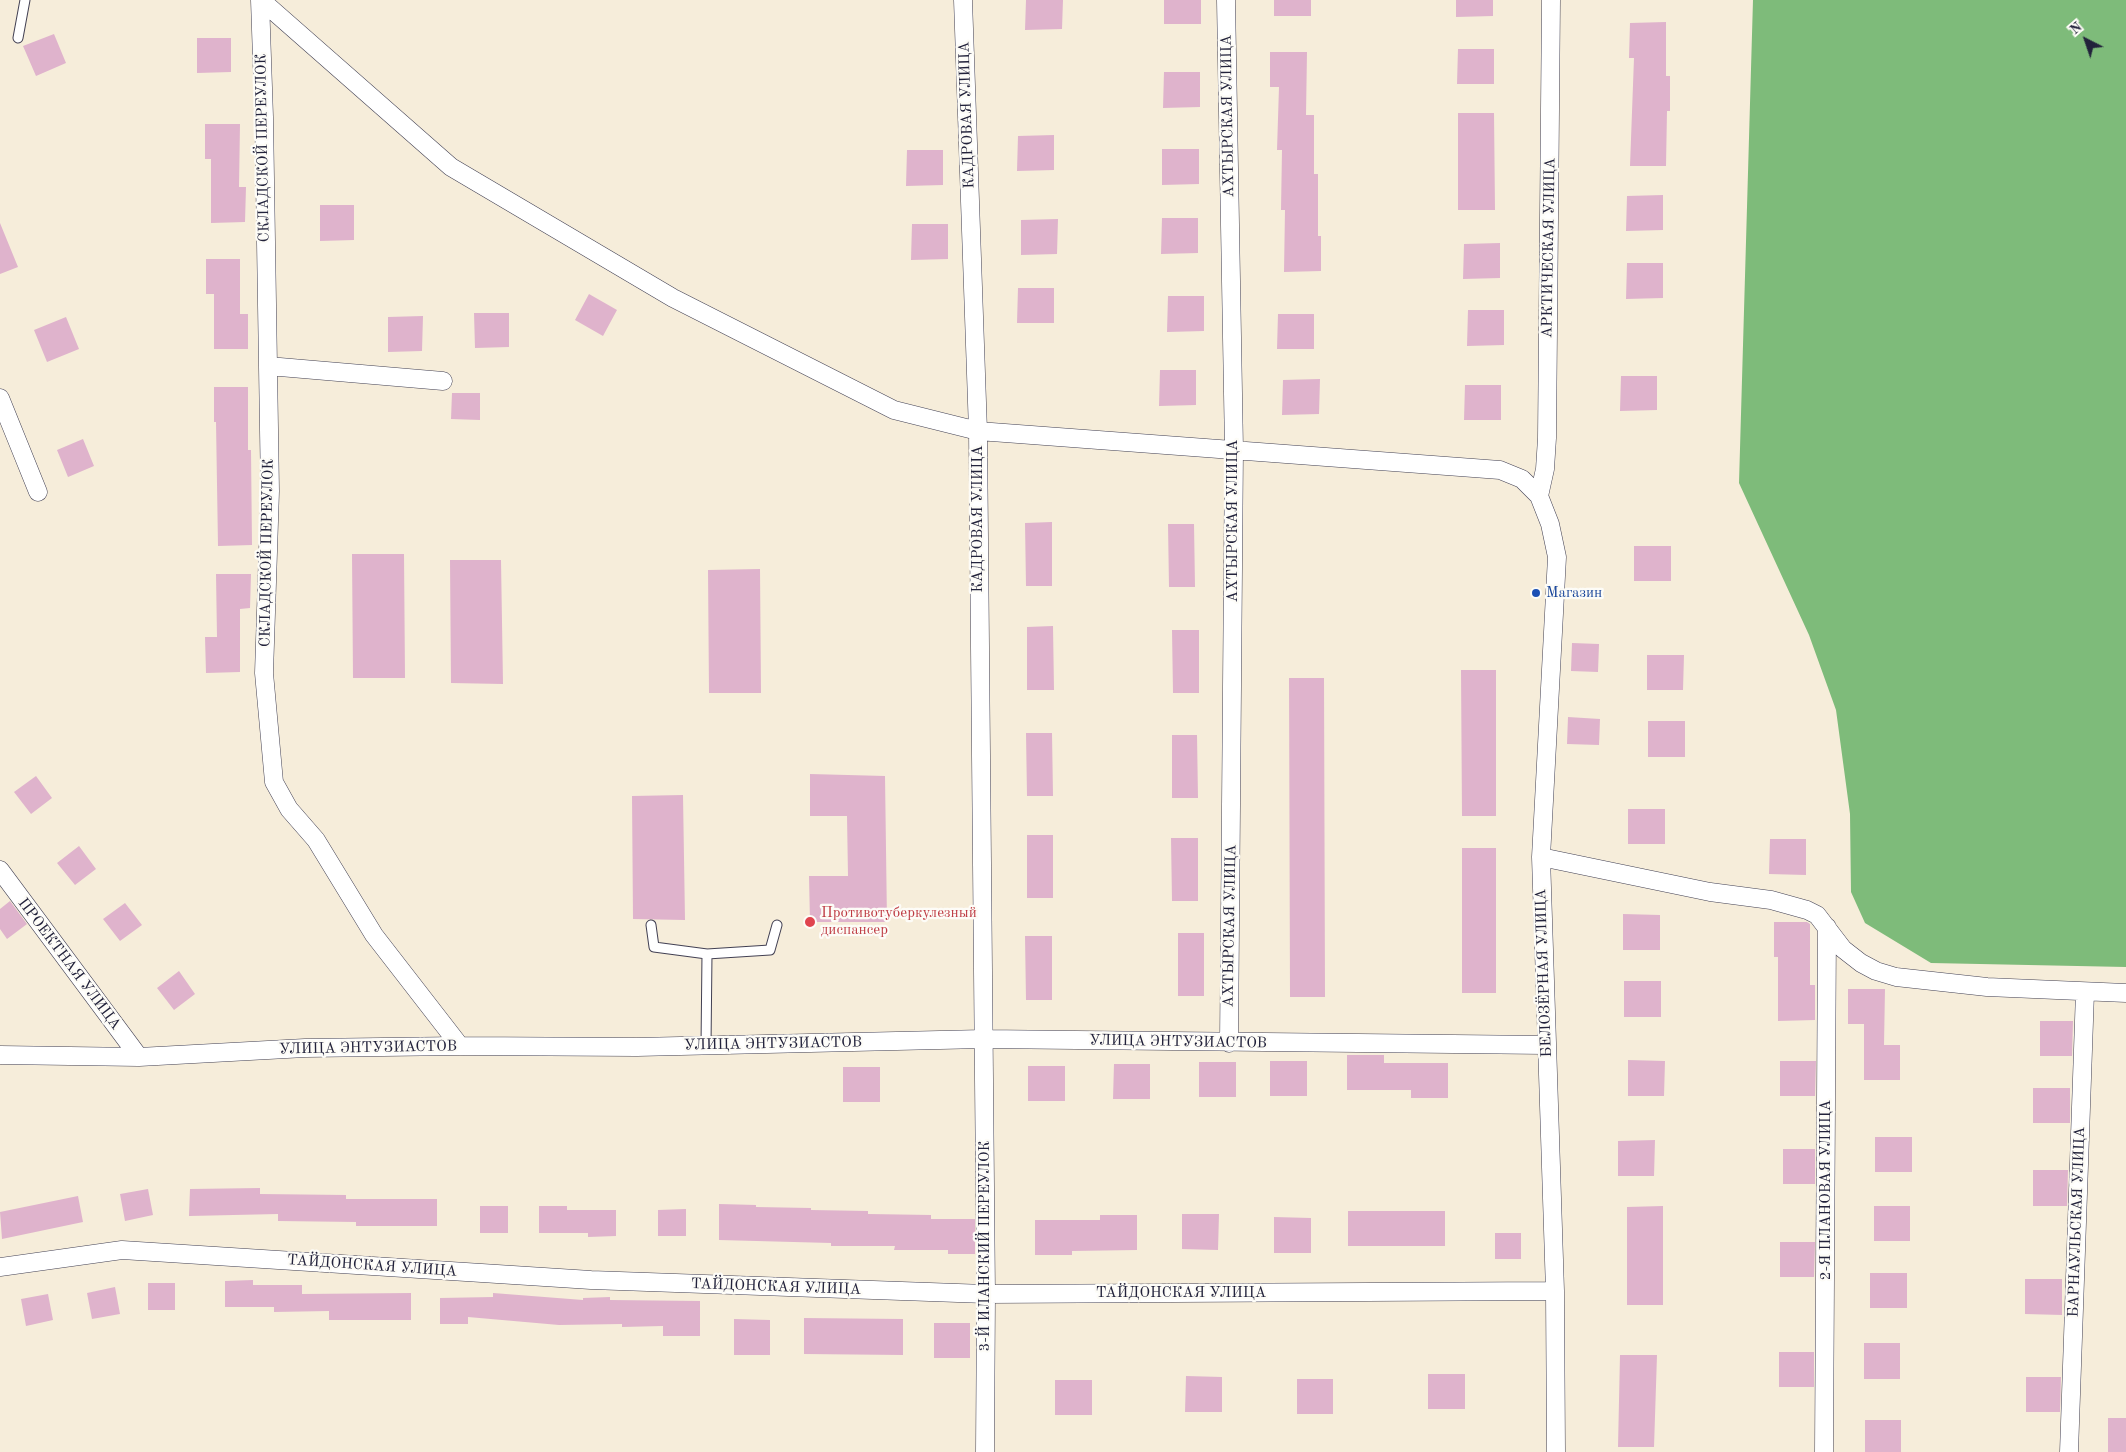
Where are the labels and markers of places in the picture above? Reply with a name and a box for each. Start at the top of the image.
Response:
place label: Магазин [1546,584,1602,602]
marker: Магазин [1530,587,1542,599]
place label: Противотуберкулезный диспансер [821,904,977,939]
marker: Противотуберкулезный диспансер [803,915,817,929]

